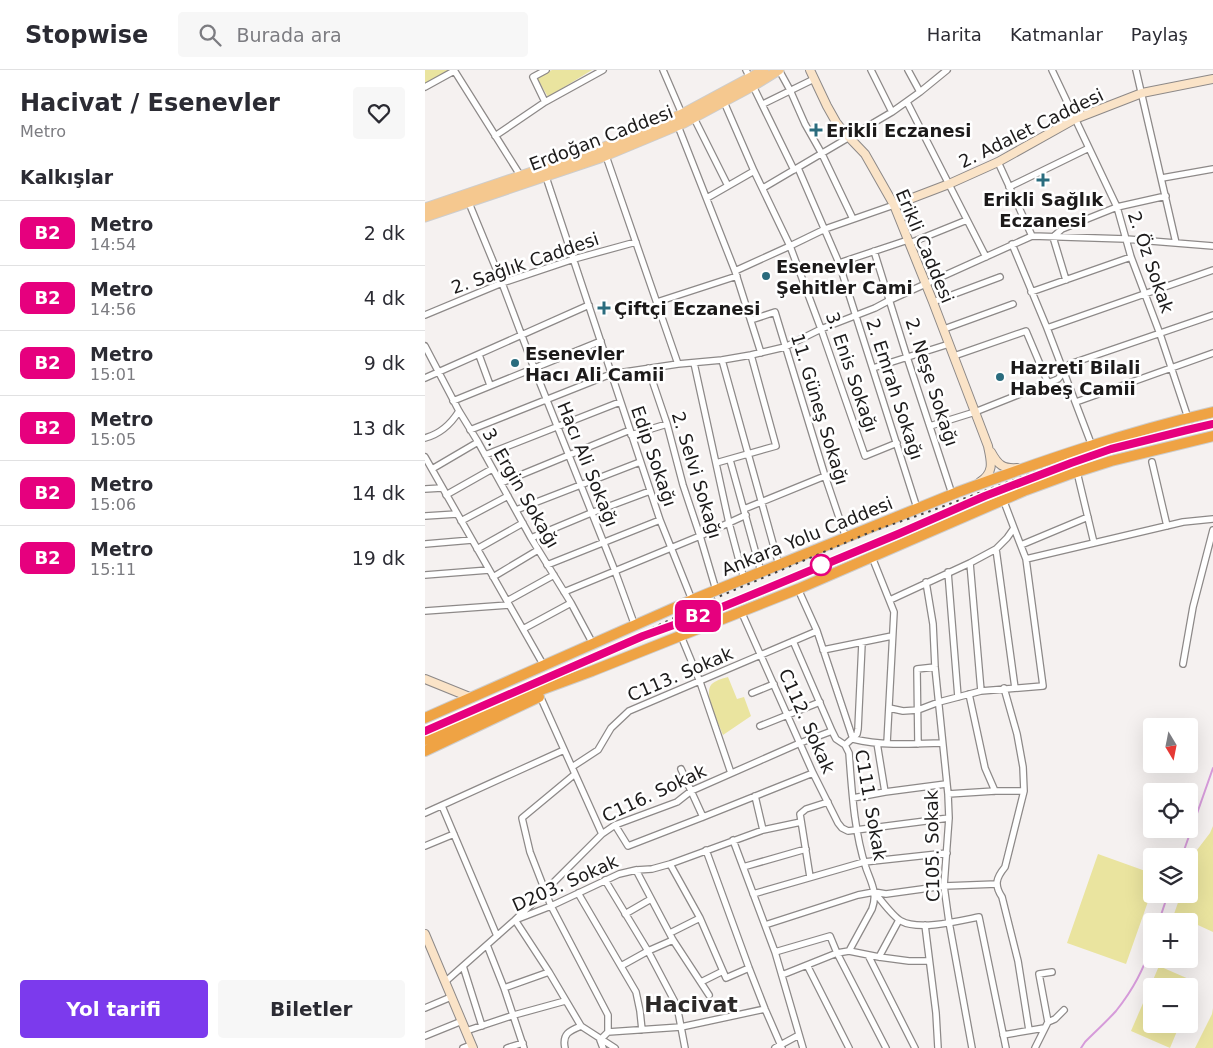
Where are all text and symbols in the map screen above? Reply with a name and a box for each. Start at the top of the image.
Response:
search box [178,12,528,57]
text: Stopwise [25,21,148,49]
icon: search [196,21,224,49]
text: Burada ara [236,24,342,46]
text: Harita [927,24,982,45]
text: Katmanlar [1010,24,1103,45]
text: Paylaş [1131,24,1188,45]
street label: 2. Adalet Caddesi [955,84,1107,172]
button: heart [353,87,405,139]
text: Hacivat / Esenevler [20,89,280,117]
street label: Erdoğan Caddesi [526,101,676,175]
place label: Erikli Eczanesi [826,120,971,141]
text: Metro [20,122,66,141]
marker: Erikli Eczanesi [810,124,822,136]
text: Kalkışlar [20,166,113,188]
marker: Erikli Sağlık Eczanesi [1037,174,1049,186]
street label: Erikli Caddesi [892,186,958,306]
place label: Erikli Sağlık Eczanesi [983,189,1104,231]
street label: 2. Öz Sokak [1124,208,1178,316]
text: Metro [90,213,153,235]
text: B2 [34,222,61,243]
text: 2 dk [364,222,405,244]
street label: 2. Sağlık Caddesi [448,228,602,298]
text: 14:54 [90,235,136,254]
place label: Esenevler Şehitler Cami [776,256,913,298]
marker: Esenevler Şehitler Cami [760,270,772,282]
text: Metro [90,278,153,300]
text: B2 [34,287,61,308]
text: 4 dk [364,287,405,309]
place label: Çiftçi Eczanesi [614,298,760,319]
text: 14:56 [90,300,136,319]
marker: Çiftçi Eczanesi [598,302,610,314]
street label: 3. Enis Sokağı [822,309,882,435]
street label: 2. Neşe Sokağı [901,315,963,449]
street label: 2. Emrah Sokağı [862,316,928,462]
street label: 11. Güneş Sokağı [787,331,853,487]
text: Metro [90,343,153,365]
place label: Esenevler Hacı Ali Camii [525,343,664,385]
text: B2 [34,352,61,373]
text: 9 dk [364,352,405,374]
marker: Esenevler Hacı Ali Camii [509,357,521,369]
place label: Hazreti Bilali Habeş Camii [1010,357,1140,399]
text: 15:01 [90,365,136,384]
marker: Hazreti Bilali Habeş Camii [994,371,1006,383]
street label: Hacı Ali Sokağı [553,398,623,530]
street label: Edip Sokağı [627,403,681,509]
text: Metro [90,408,153,430]
street label: 2. Selvi Sokağı [668,409,726,541]
text: B2 [34,417,61,438]
text: 13 dk [352,417,405,439]
street label: 3. Ergin Sokağı [478,424,564,552]
text: 15:05 [90,430,136,449]
text: Metro [90,473,153,495]
text: B2 [34,482,61,503]
text: 14 dk [352,482,405,504]
street label: Ankara Yolu Caddesi [718,492,896,580]
text: 15:06 [90,495,136,514]
text: Metro [90,538,153,560]
text: B2 [34,547,61,568]
text: 19 dk [352,547,405,569]
unlabelled marker [810,554,832,576]
text: 15:11 [90,560,136,579]
line badge: B2 [675,600,721,632]
text: B2 [685,605,711,626]
street label: C113. Sokak [624,642,736,706]
street label: C112. Sokak [775,665,840,777]
north arrow [1143,718,1197,772]
map controls [1143,718,1198,1033]
street label: C111. Sokak [851,748,891,863]
street label: C116. Sokak [599,759,710,826]
button: locate [1143,783,1198,838]
street label: C105. Sokak [921,789,943,902]
button: layers [1143,848,1198,903]
street label: D203. Sokak [509,850,622,916]
button: + [1143,913,1198,968]
button: − [1143,978,1198,1033]
button: Yol tarifi [20,980,208,1038]
button: Biletler [218,980,405,1038]
district label: Hacivat [644,992,738,1017]

